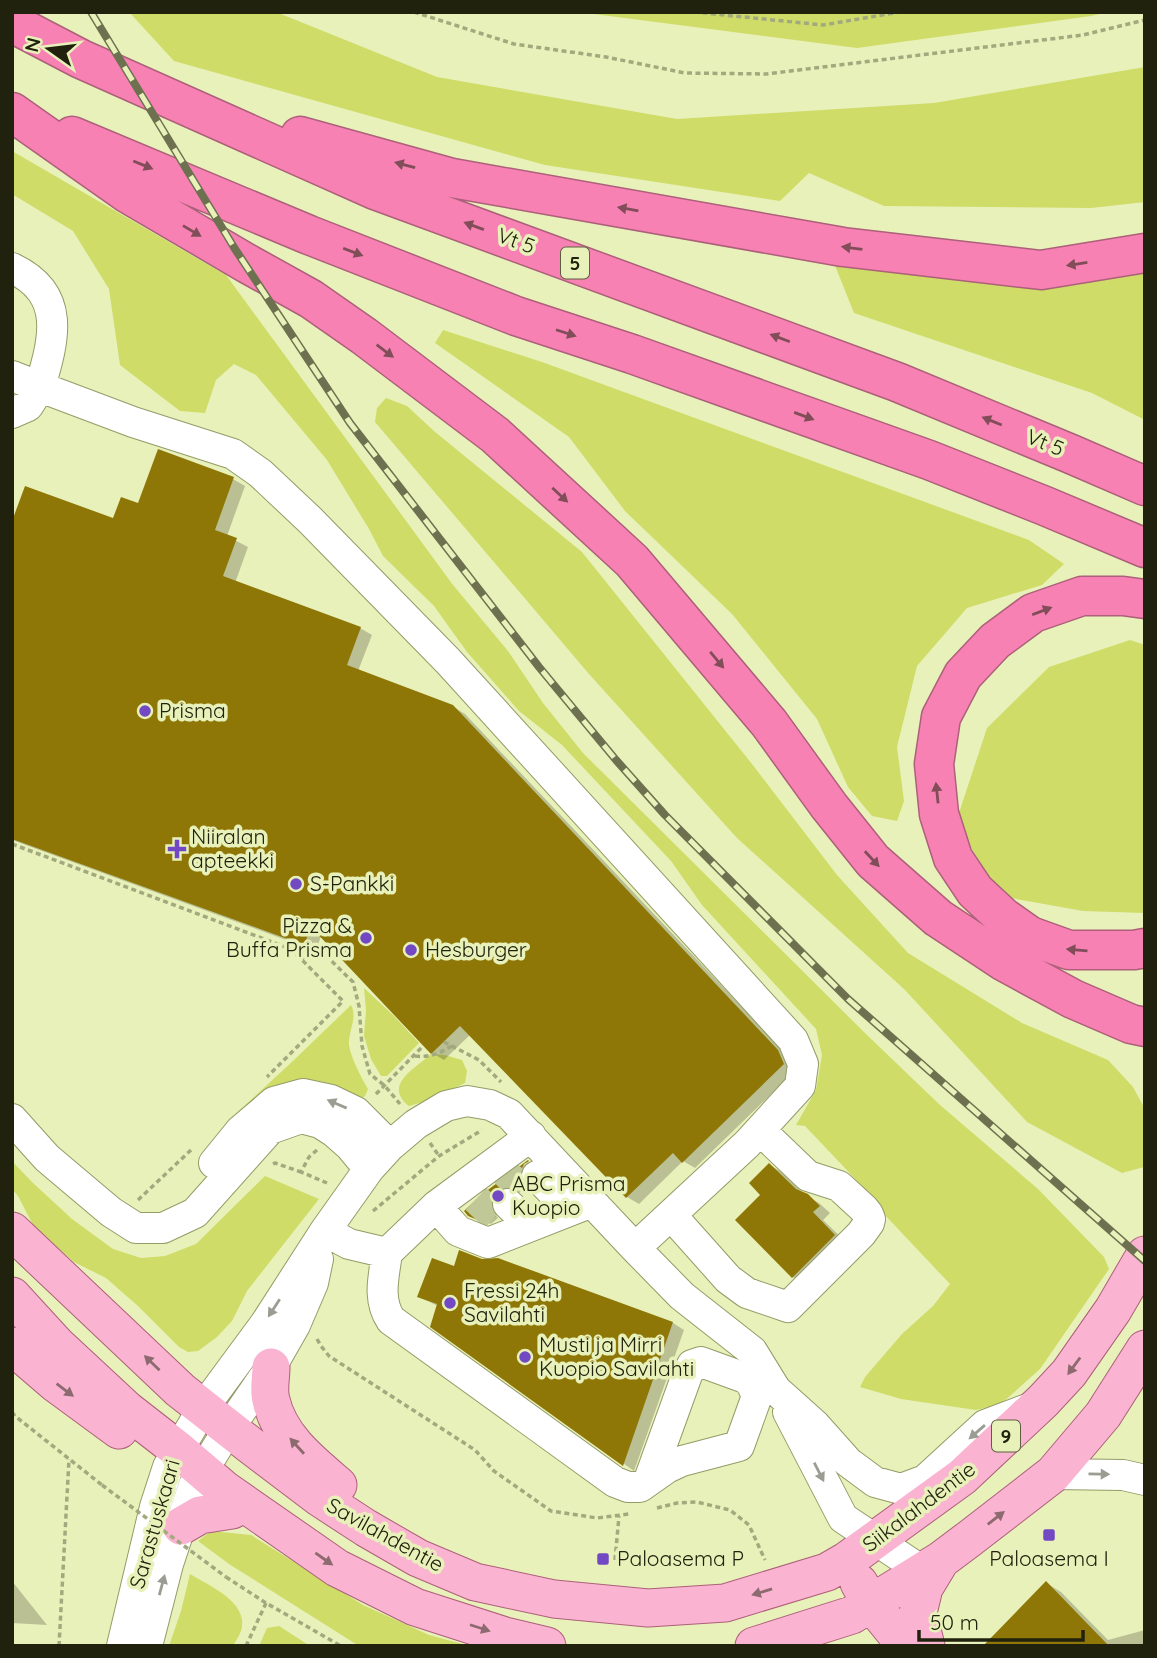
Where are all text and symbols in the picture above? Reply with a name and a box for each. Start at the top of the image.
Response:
north arrow [14,14,84,84]
text: N [19,35,46,55]
one-way arrow [394,159,415,169]
one-way arrow [133,160,154,171]
one-way arrow [616,203,638,214]
one-way arrow [464,220,485,231]
street label: Vt 5 [494,221,539,259]
one-way arrow [182,225,201,237]
one-way arrow [840,243,862,254]
one-way arrow [343,247,364,258]
road number: 5 [561,247,589,278]
one-way arrow [1066,259,1088,270]
one-way arrow [556,328,577,338]
one-way arrow [769,333,790,344]
one-way arrow [375,344,394,358]
one-way arrow [794,411,815,422]
one-way arrow [981,416,1002,427]
street label: Vt 5 [1023,423,1068,461]
one-way arrow [551,487,569,503]
one-way arrow [1032,605,1053,616]
one-way arrow [709,651,724,669]
place label: Prisma [159,697,226,723]
marker: Prisma [137,703,153,719]
one-way arrow [931,782,942,804]
place label: Niiralan apteekki [191,823,274,873]
marker: Niiralan apteekki [169,841,185,857]
one-way arrow [864,850,880,868]
place label: S-Pankki [310,870,394,896]
marker: S-Pankki [288,876,304,892]
place label: Pizza & Buffa Prisma [226,912,352,962]
marker: Pizza & Buffa Prisma [358,930,374,946]
place label: Hesburger [425,936,527,962]
marker: Hesburger [403,942,419,958]
one-way arrow [1066,944,1088,955]
one-way arrow [326,1098,347,1109]
place label: ABC Prisma Kuopio [512,1170,626,1220]
marker: ABC Prisma Kuopio [490,1188,506,1204]
place label: Fressi 24h Savilahti [464,1277,559,1327]
marker: Fressi 24h Savilahti [442,1295,458,1311]
one-way arrow [268,1299,281,1318]
place label: Musti ja Mirri Kuopio Savilahti [539,1331,694,1381]
marker: Musti ja Mirri Kuopio Savilahti [517,1349,533,1365]
one-way arrow [144,1356,161,1372]
one-way arrow [1067,1356,1081,1375]
one-way arrow [55,1382,73,1397]
road number: 9 [992,1420,1020,1452]
one-way arrow [969,1424,986,1440]
one-way arrow [289,1437,305,1455]
street label: Siikalahdentie [857,1455,980,1557]
street label: Sarastuskaari [123,1456,185,1591]
one-way arrow [814,1462,825,1482]
one-way arrow [1089,1468,1111,1480]
street label: Savilahdentie [323,1491,448,1577]
one-way arrow [986,1511,1004,1526]
marker: Paloasema I [1041,1527,1057,1543]
place label: Paloasema P [617,1545,744,1571]
place label: Paloasema I [989,1545,1109,1571]
marker: Paloasema P [595,1551,611,1567]
one-way arrow [315,1552,333,1566]
one-way arrow [158,1575,168,1596]
one-way arrow [751,1587,772,1598]
scale bar [919,1598,1084,1642]
text: 50 m [930,1609,979,1635]
one-way arrow [470,1623,491,1634]

